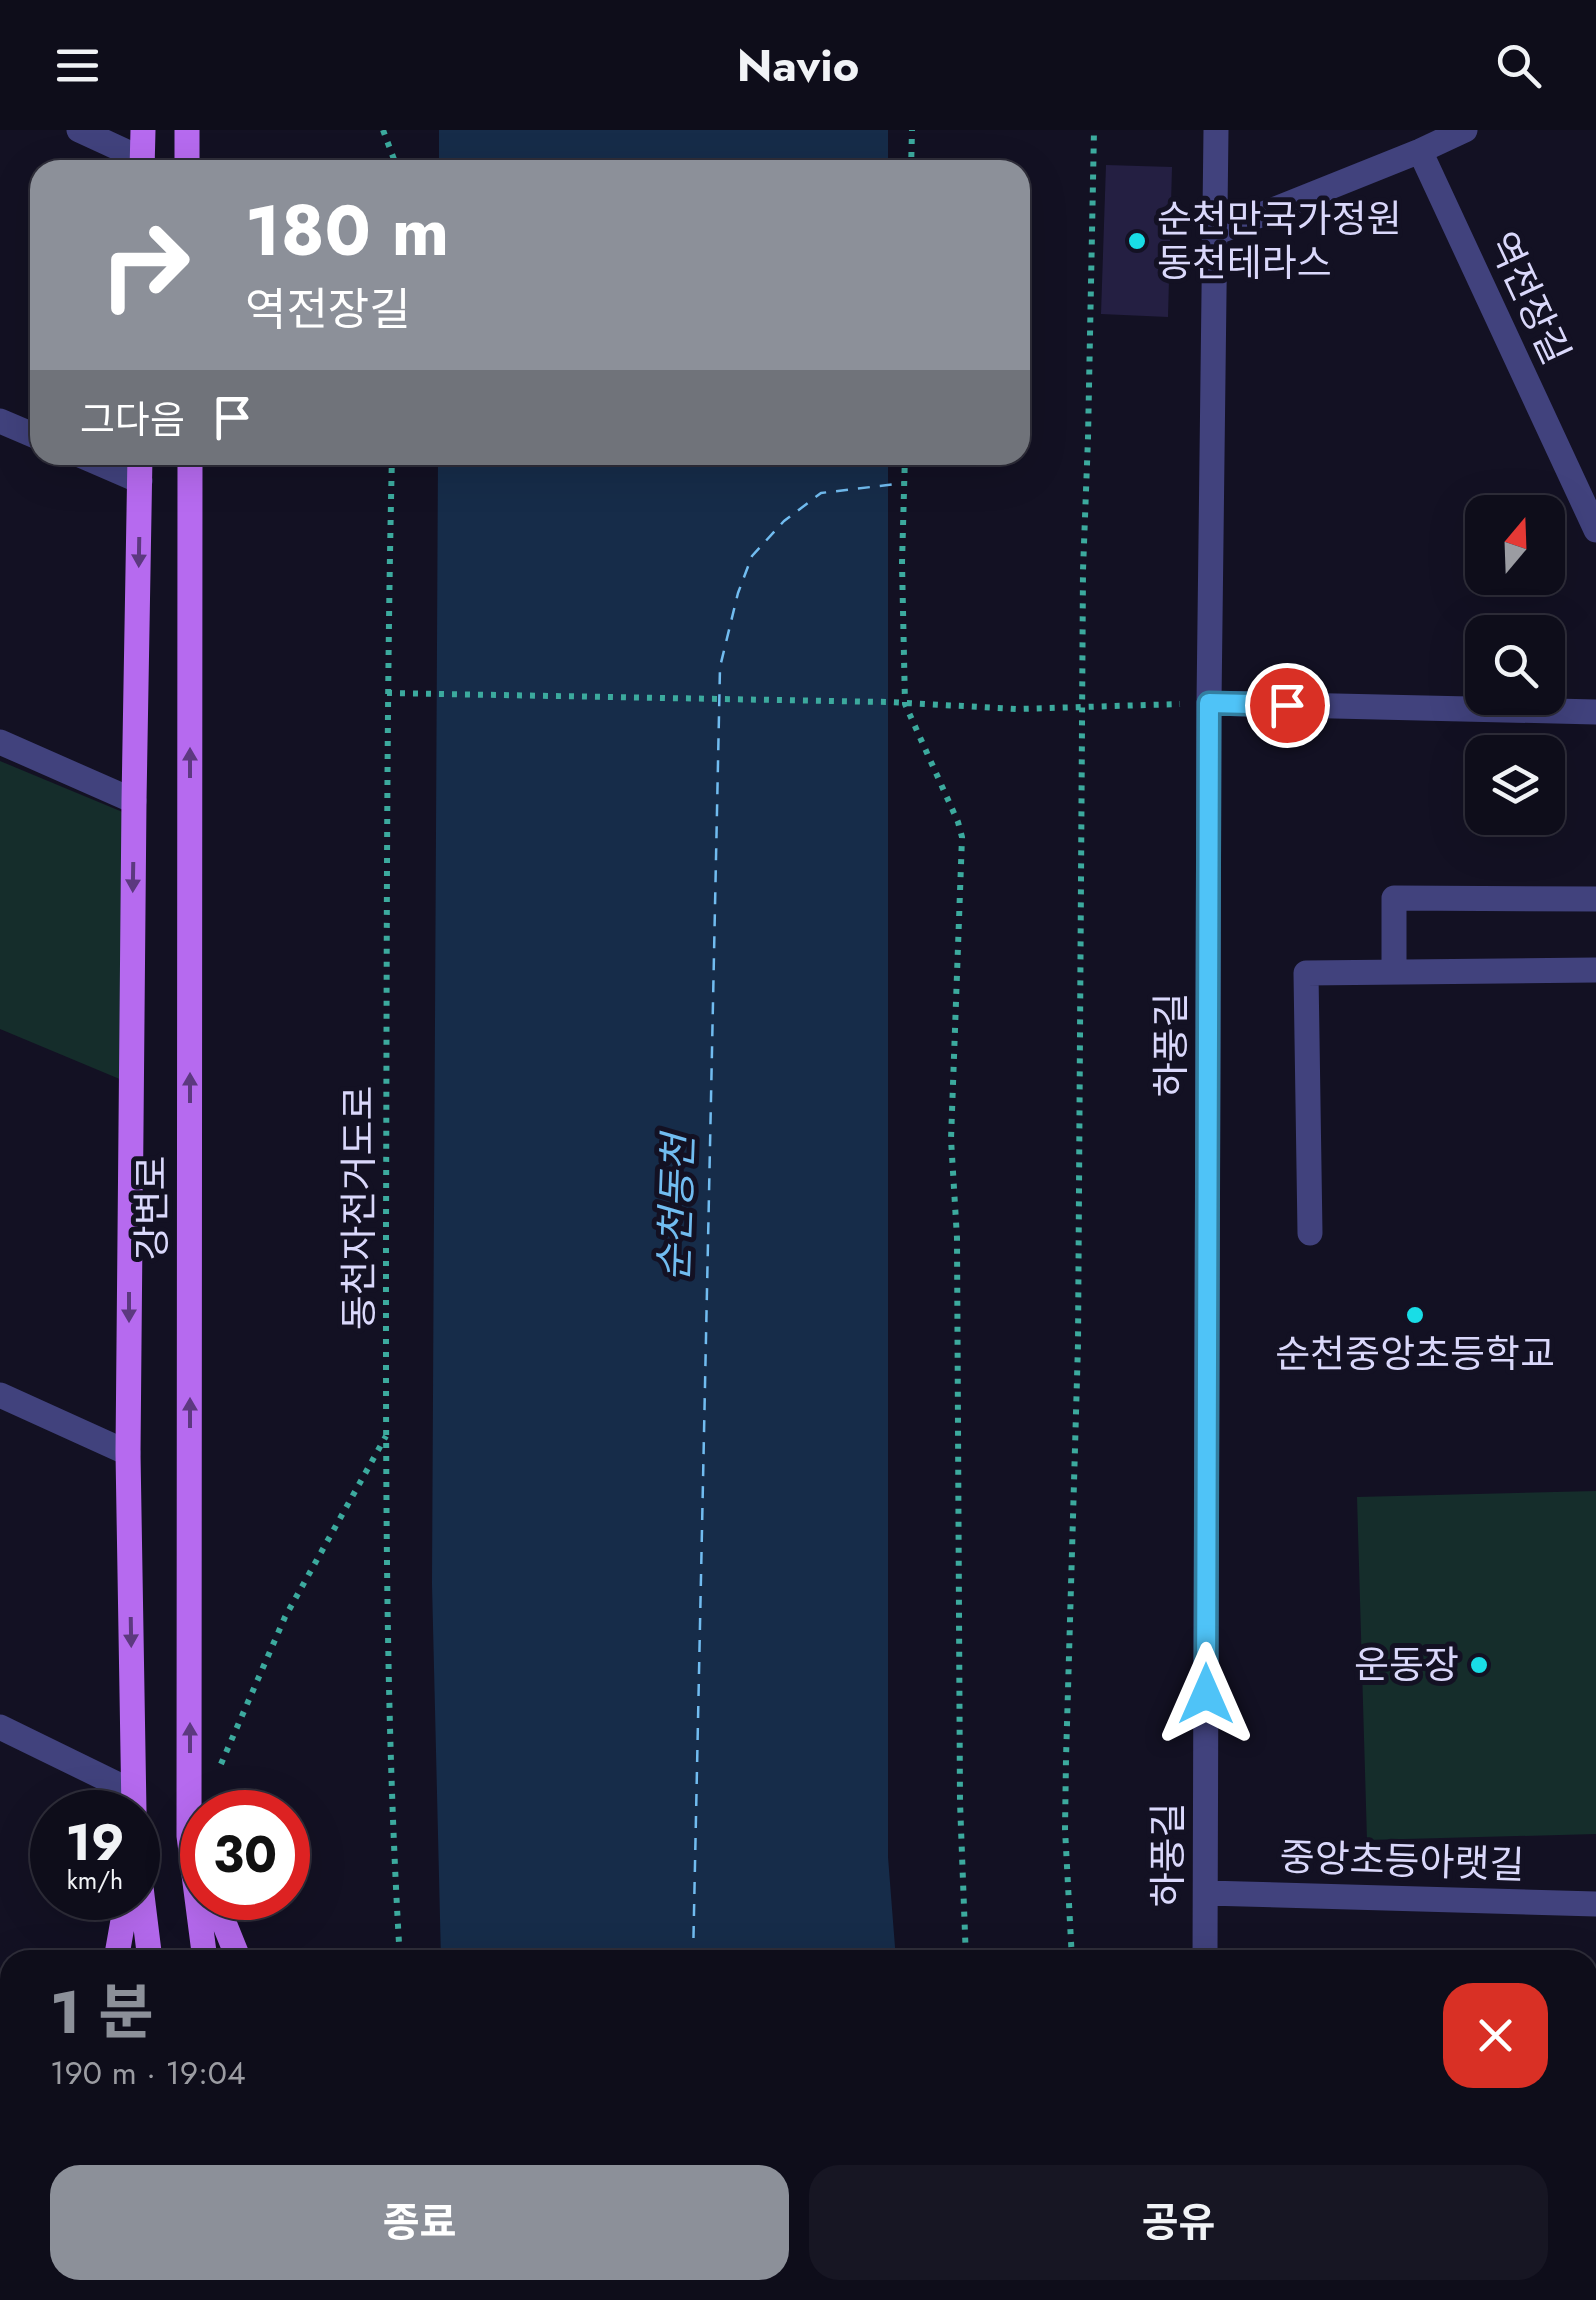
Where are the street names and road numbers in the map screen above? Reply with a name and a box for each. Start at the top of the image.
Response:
street label: 역전장길 [1475,223,1584,373]
street label: 하풍길 [1143,993,1198,1097]
street label: 동천자전거도로 [331,1086,386,1330]
street label: 강변로 [124,1156,179,1260]
street label: 하풍길 [1140,1803,1195,1907]
street label: 중앙초등아랫길 [1279,1829,1525,1892]

